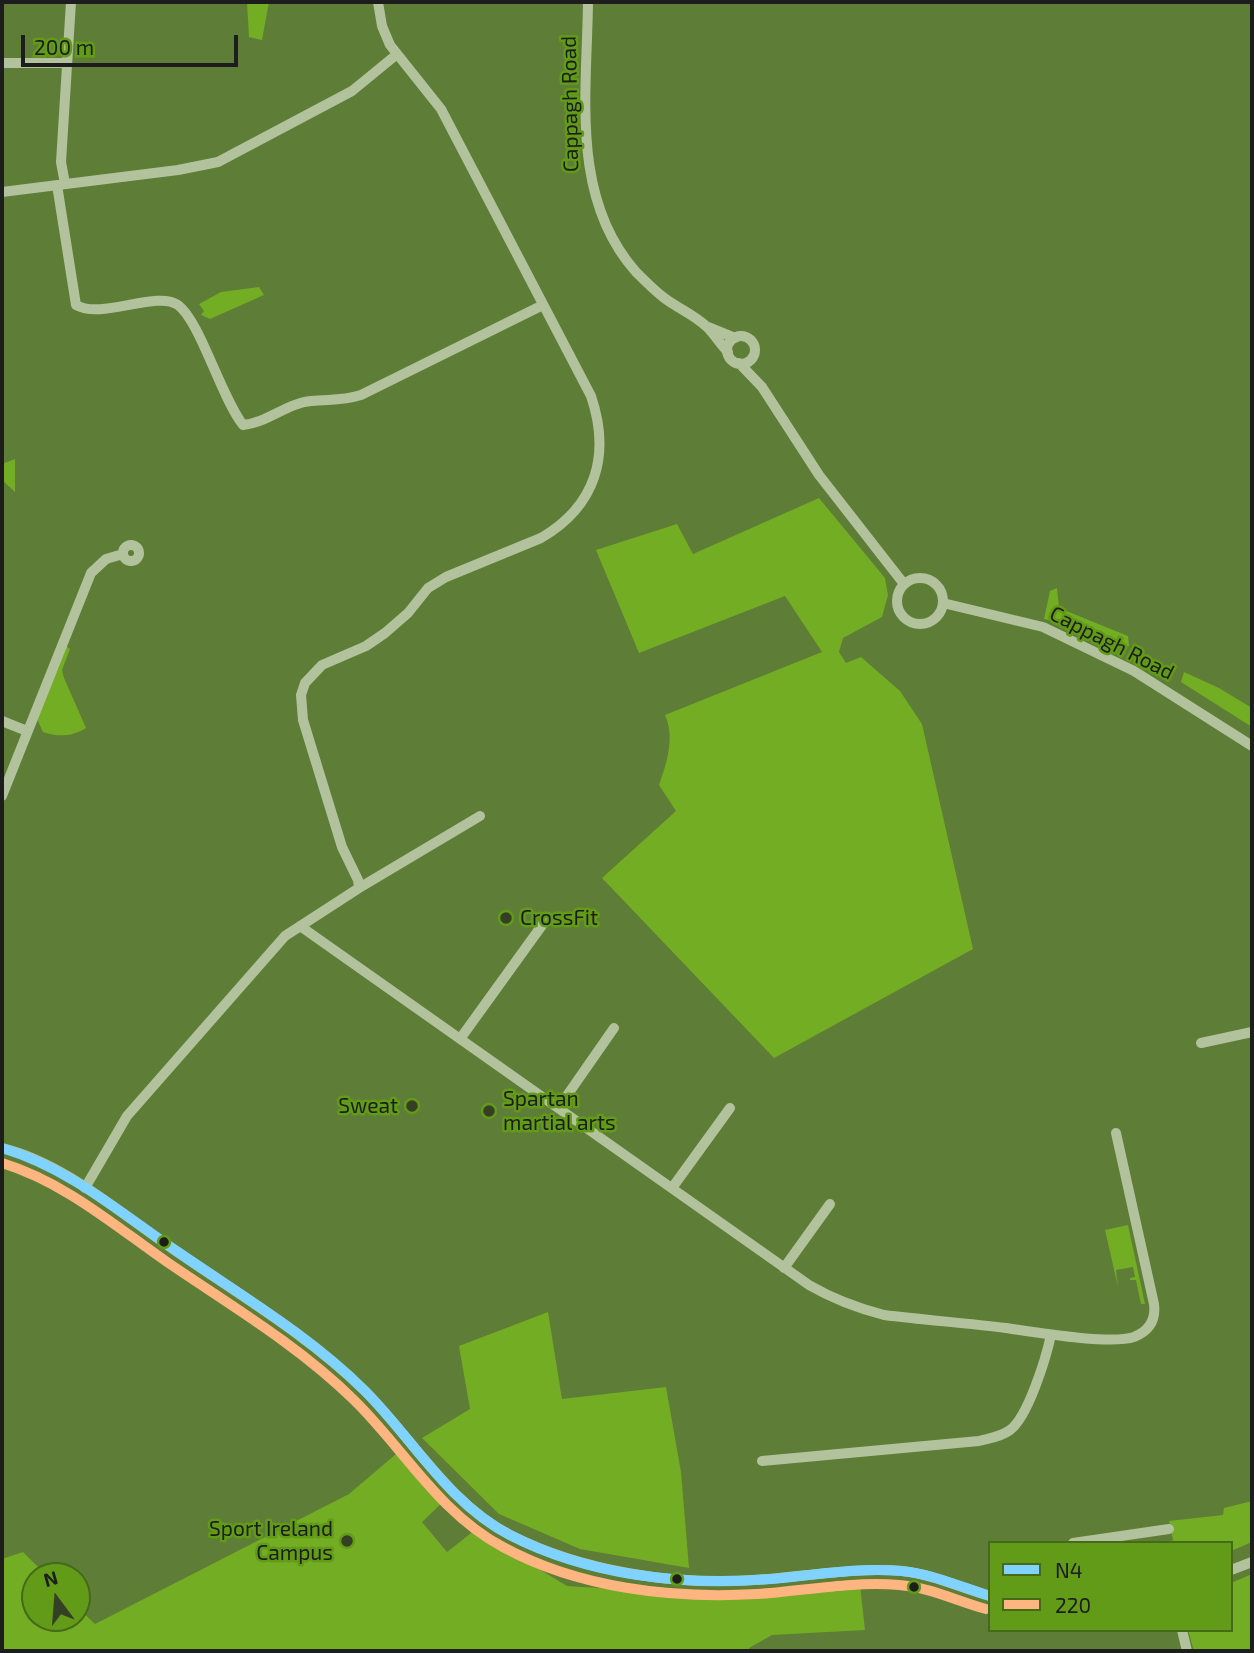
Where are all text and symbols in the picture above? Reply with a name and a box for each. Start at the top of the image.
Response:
scale bar [24,21,242,65]
text: 200 m [34,34,94,59]
street label: Cappagh Road [556,36,584,172]
street label: Cappagh Road [1046,601,1178,685]
place label: CrossFit [520,905,598,931]
marker: CrossFit [498,910,514,926]
place label: Spartan martial arts [503,1086,616,1136]
place label: Sweat [338,1093,398,1119]
marker: Sweat [404,1098,420,1114]
marker: Spartan martial arts [481,1103,497,1119]
unlabelled marker [157,1235,171,1249]
place label: Sport Ireland Campus [209,1516,333,1566]
marker: Sport Ireland Campus [339,1533,355,1549]
legend [988,1541,1233,1632]
text: N4 [1055,1557,1083,1582]
north arrow [21,1562,91,1632]
text: N [41,1565,60,1591]
unlabelled marker [670,1572,684,1586]
unlabelled marker [907,1580,921,1594]
text: 220 [1055,1592,1091,1617]

